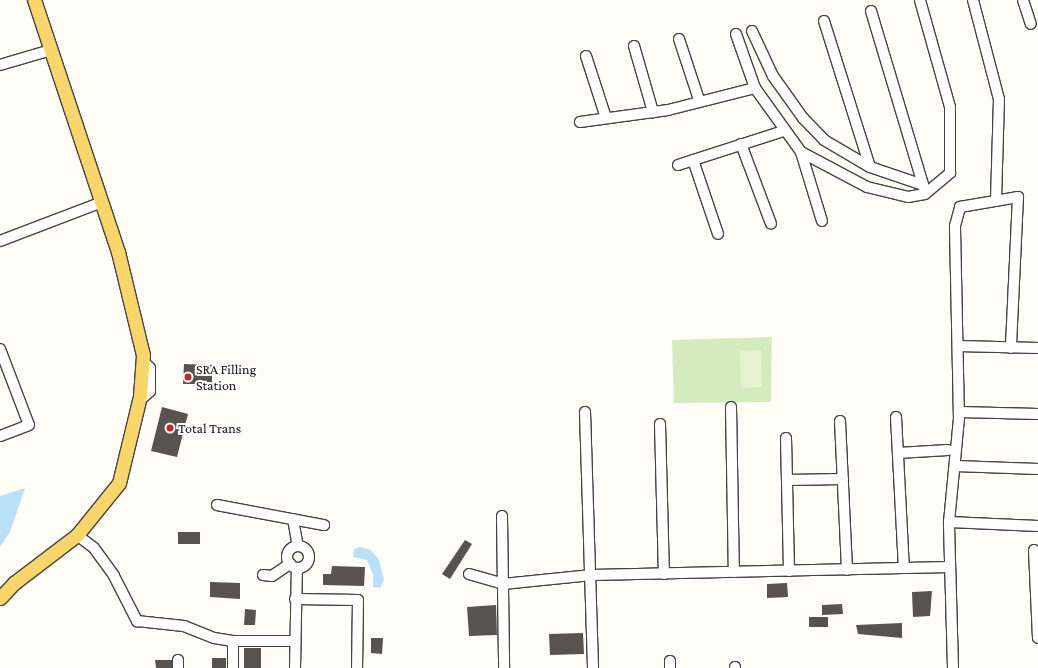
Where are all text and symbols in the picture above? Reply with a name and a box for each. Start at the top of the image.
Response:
place label: SRA Filling Station [196,361,256,394]
marker: SRA Filling Station [183,372,193,382]
place label: Total Trans [178,420,241,436]
marker: Total Trans [165,423,175,433]

